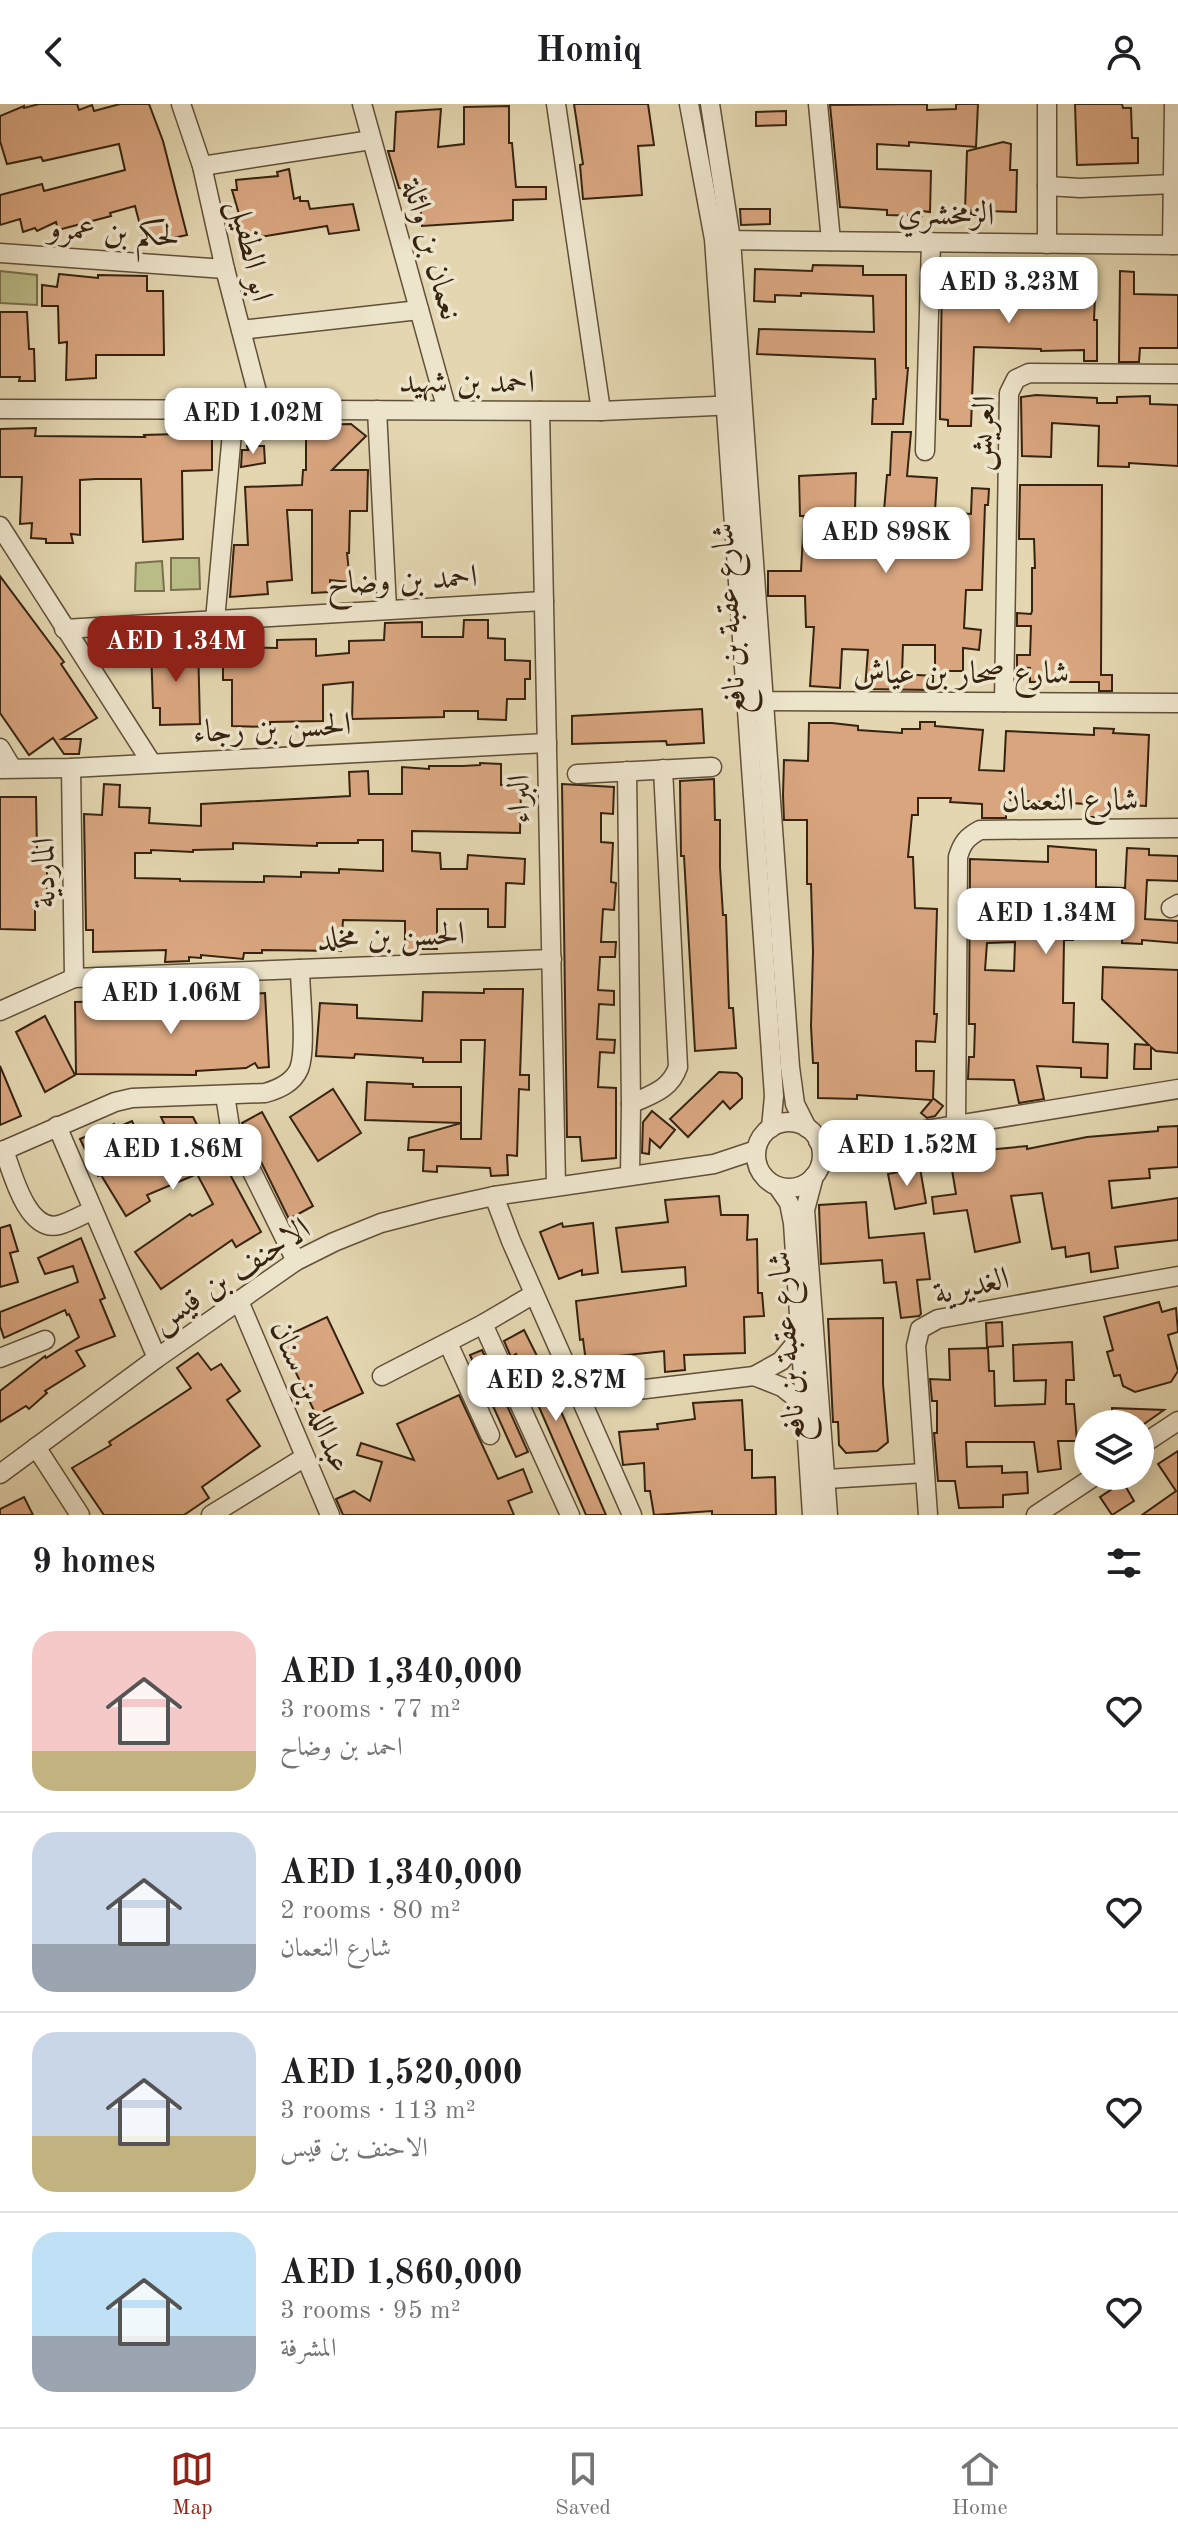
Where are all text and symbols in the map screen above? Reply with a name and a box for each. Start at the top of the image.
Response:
icon: back [32,30,76,74]
icon: person [1102,30,1146,74]
text: Homiq [536,34,642,70]
street label: نعمان بن وائلة [394,174,465,324]
street label: ابو الطفيل [218,197,276,306]
street label: الزمخشري [897,198,995,239]
street label: لحكم بن عمرو [44,210,180,265]
pin: AED 3.23M [917,257,1101,325]
text: AED 3.23M [939,270,1079,296]
street label: احمد بن شهيد [399,368,535,402]
pin: AED 1.02M [161,388,345,456]
street label: العريش [965,394,1006,472]
text: AED 1.02M [183,401,323,427]
pin: AED 898K [803,507,969,575]
text: AED 898K [821,520,951,546]
street label: شارع عقبة بن نافع [708,521,764,716]
street label: احمد بن وضاح [326,562,479,611]
pin: AED 1.34M [84,616,268,684]
text: AED 1.34M [106,629,246,655]
street label: شارع صحار بن عياش [853,659,1069,699]
street label: الحسن بن رجاء [192,710,352,753]
street label: البراء [505,774,538,824]
street label: شارع النعمان [1001,786,1139,826]
street label: الماردية [29,837,64,909]
pin: AED 1.34M [954,888,1138,956]
text: AED 1.34M [976,901,1116,927]
street label: الحسن بن مخلد [317,919,466,960]
pin: AED 1.06M [79,968,263,1036]
text: AED 1.06M [101,981,241,1007]
pin: AED 1.52M [815,1120,999,1188]
pin: AED 1.86M [81,1124,265,1192]
text: AED 1.52M [837,1133,977,1159]
text: AED 1.86M [103,1137,243,1163]
street label: الاحنف بن قيس [147,1214,318,1342]
street label: شارع عقبة بن نافع [765,1249,823,1444]
street label: الغديرية [931,1264,1013,1313]
street label: عبدالله بن سنان [263,1316,356,1478]
pin: AED 2.87M [464,1355,648,1423]
text: AED 2.87M [486,1368,626,1394]
map controls [1074,1410,1154,1490]
button: layers [1074,1410,1154,1490]
icon: filters [1102,1541,1146,1585]
text: 9 homes [32,1546,155,1580]
text: AED 1,340,000 [280,1656,522,1690]
icon: home [96,1663,192,1759]
icon: heart [1102,1689,1146,1733]
text: 3 rooms · 77 m² [280,1697,461,1723]
text: احمد بن وضاح [280,1735,403,1761]
text: AED 1,340,000 [280,1857,522,1891]
icon: home [96,1864,192,1960]
icon: heart [1102,1890,1146,1934]
text: 2 rooms · 80 m² [280,1898,461,1924]
text: شارع النعمان [280,1936,391,1962]
text: AED 1,520,000 [280,2057,522,2091]
icon: home [96,2064,192,2160]
icon: heart [1102,2090,1146,2134]
text: 3 rooms · 113 m² [280,2098,476,2124]
text: الاحنف بن قيس [280,2136,428,2162]
text: AED 1,860,000 [280,2257,522,2291]
icon: home [96,2264,192,2360]
icon: heart [1102,2290,1146,2334]
text: 3 rooms · 95 m² [280,2298,461,2324]
text: المشرفة [280,2336,337,2362]
tab: Map [170,2447,214,2522]
tab: Saved [555,2447,611,2522]
tab: Home [952,2447,1008,2522]

